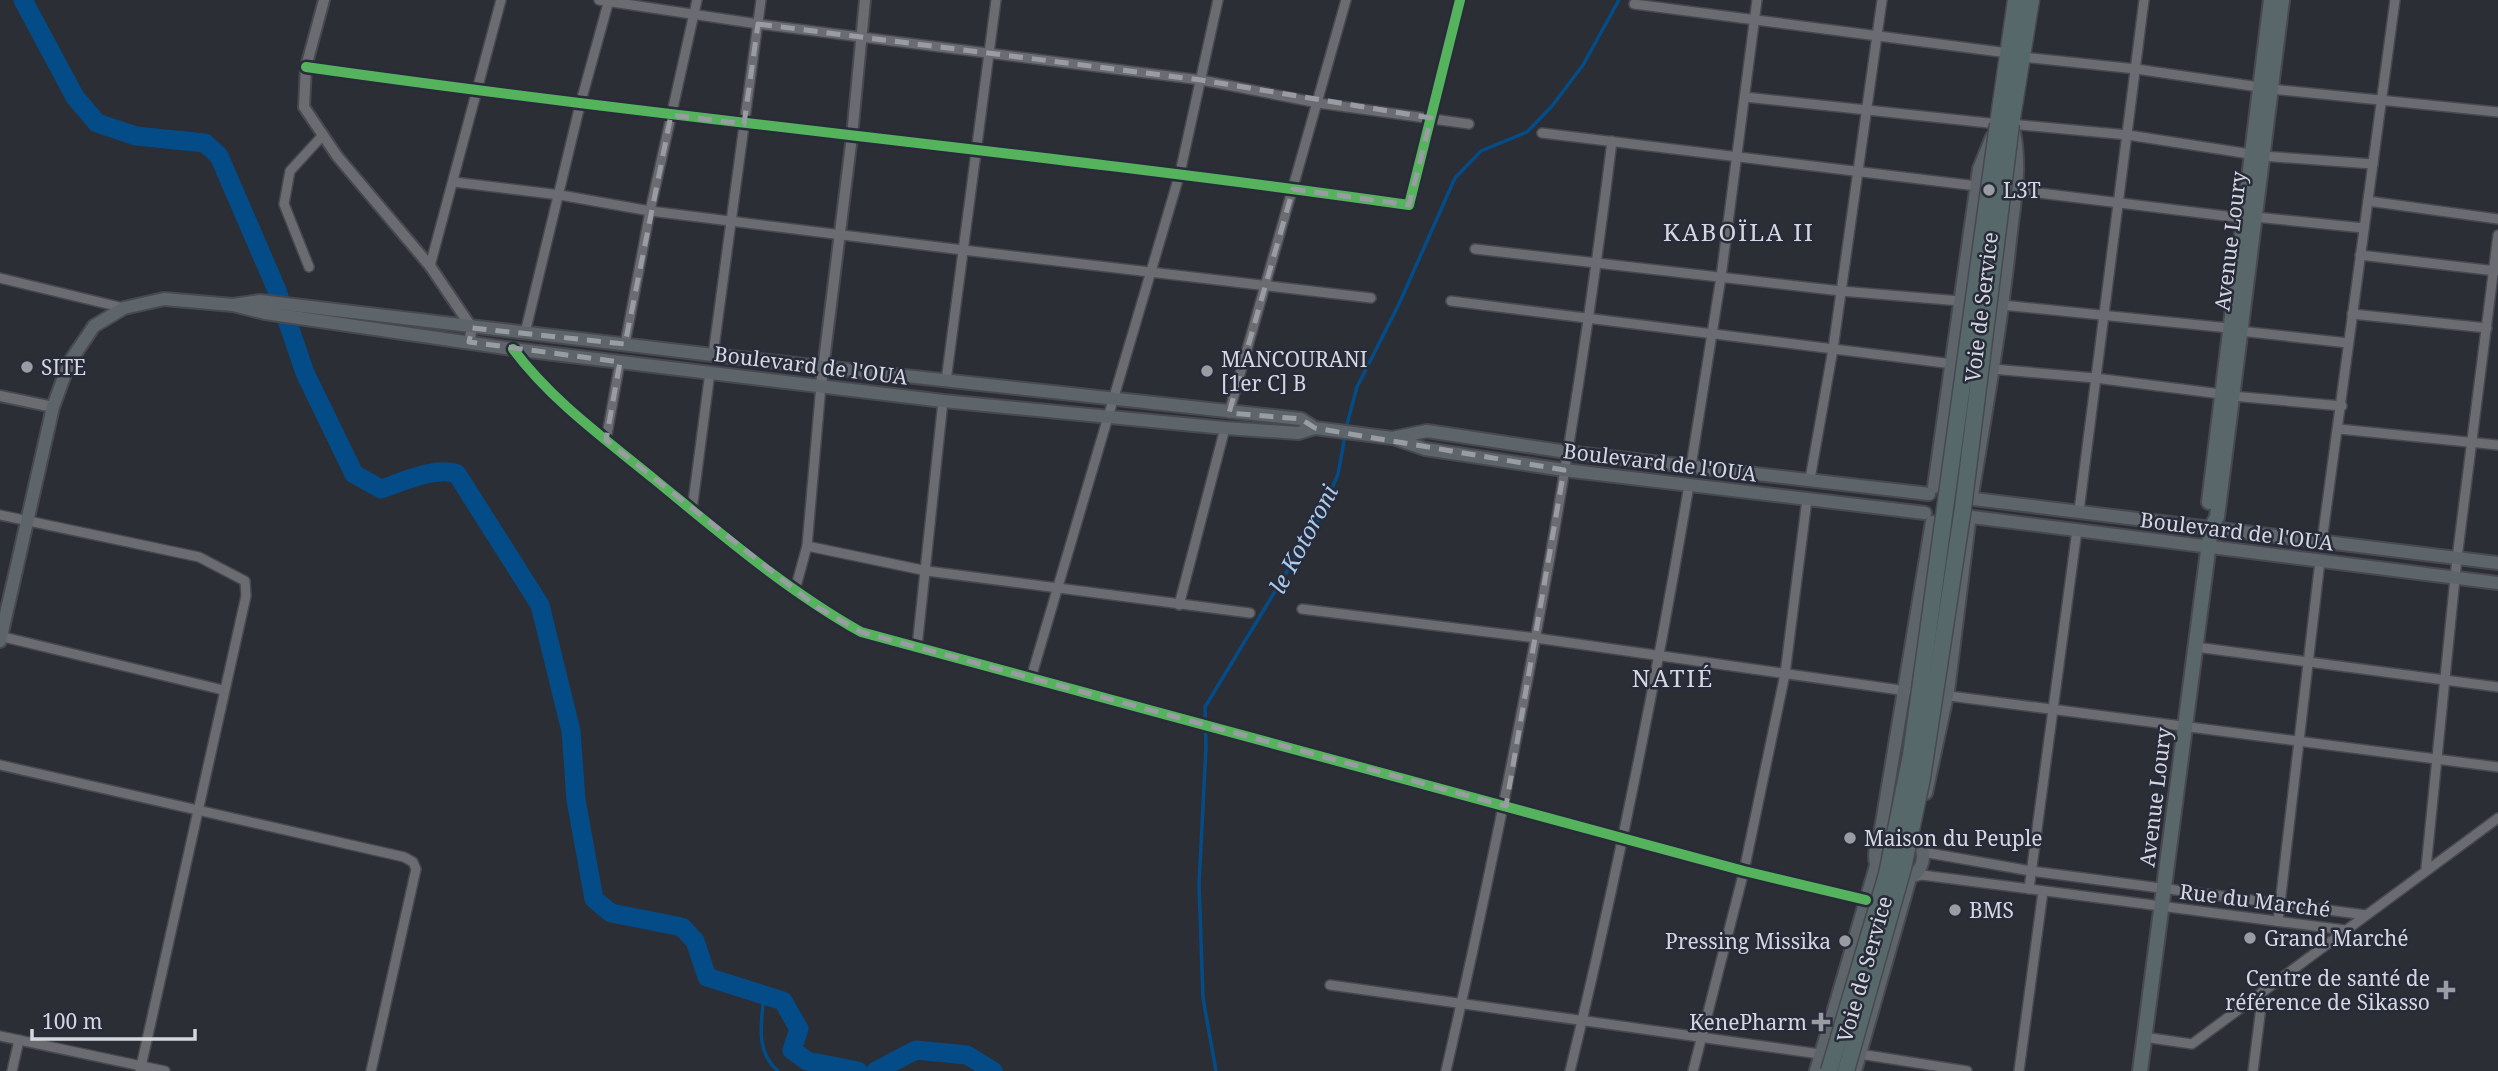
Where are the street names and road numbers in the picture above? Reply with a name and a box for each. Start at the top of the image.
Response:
street label: Avenue Loury [2208,169,2252,313]
street label: Voie de Service [1958,230,2004,384]
street label: Boulevard de l'OUA [713,339,910,391]
street label: Boulevard de l'OUA [1562,436,1759,488]
street label: Boulevard de l'OUA [2139,505,2336,557]
street label: Avenue Loury [2133,725,2177,869]
street label: Rue du Marché [2178,877,2332,923]
street label: Voie de Service [1830,893,1898,1045]

